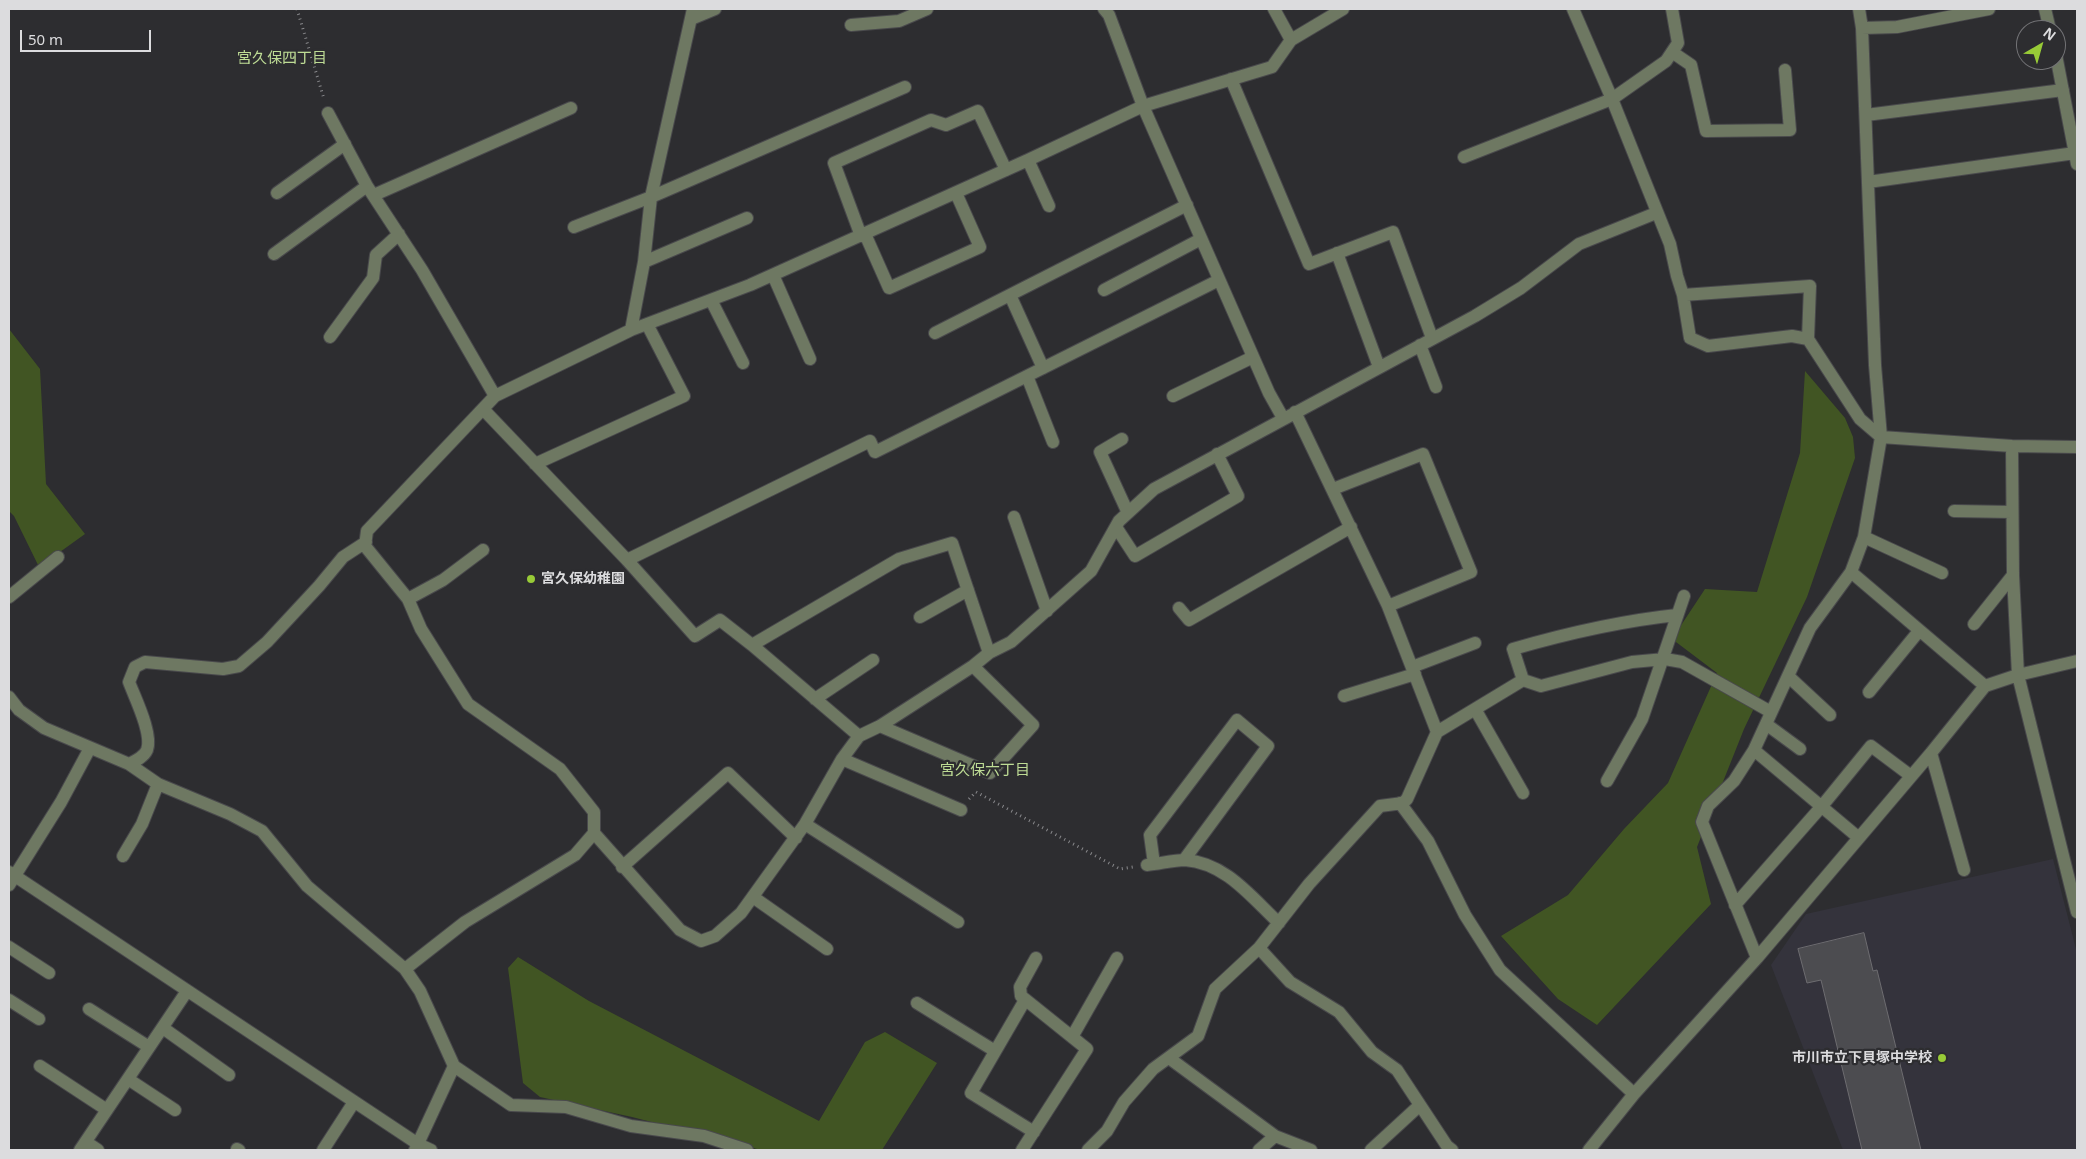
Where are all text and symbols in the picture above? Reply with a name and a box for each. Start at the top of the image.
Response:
scale bar [22,20,154,52]
north arrow [2016,20,2066,70]
text: N [2040,23,2060,45]
text: 50 m [28,29,63,49]
district label: 宮久保四丁目 [237,50,327,68]
place label: 宮久保幼稚園 [541,571,625,587]
marker: 宮久保幼稚園 [525,573,537,585]
district label: 宮久保六丁目 [940,762,1030,780]
place label: 市川市立下貝塚中学校 [1792,1050,1932,1066]
marker: 市川市立下貝塚中学校 [1936,1052,1948,1064]

